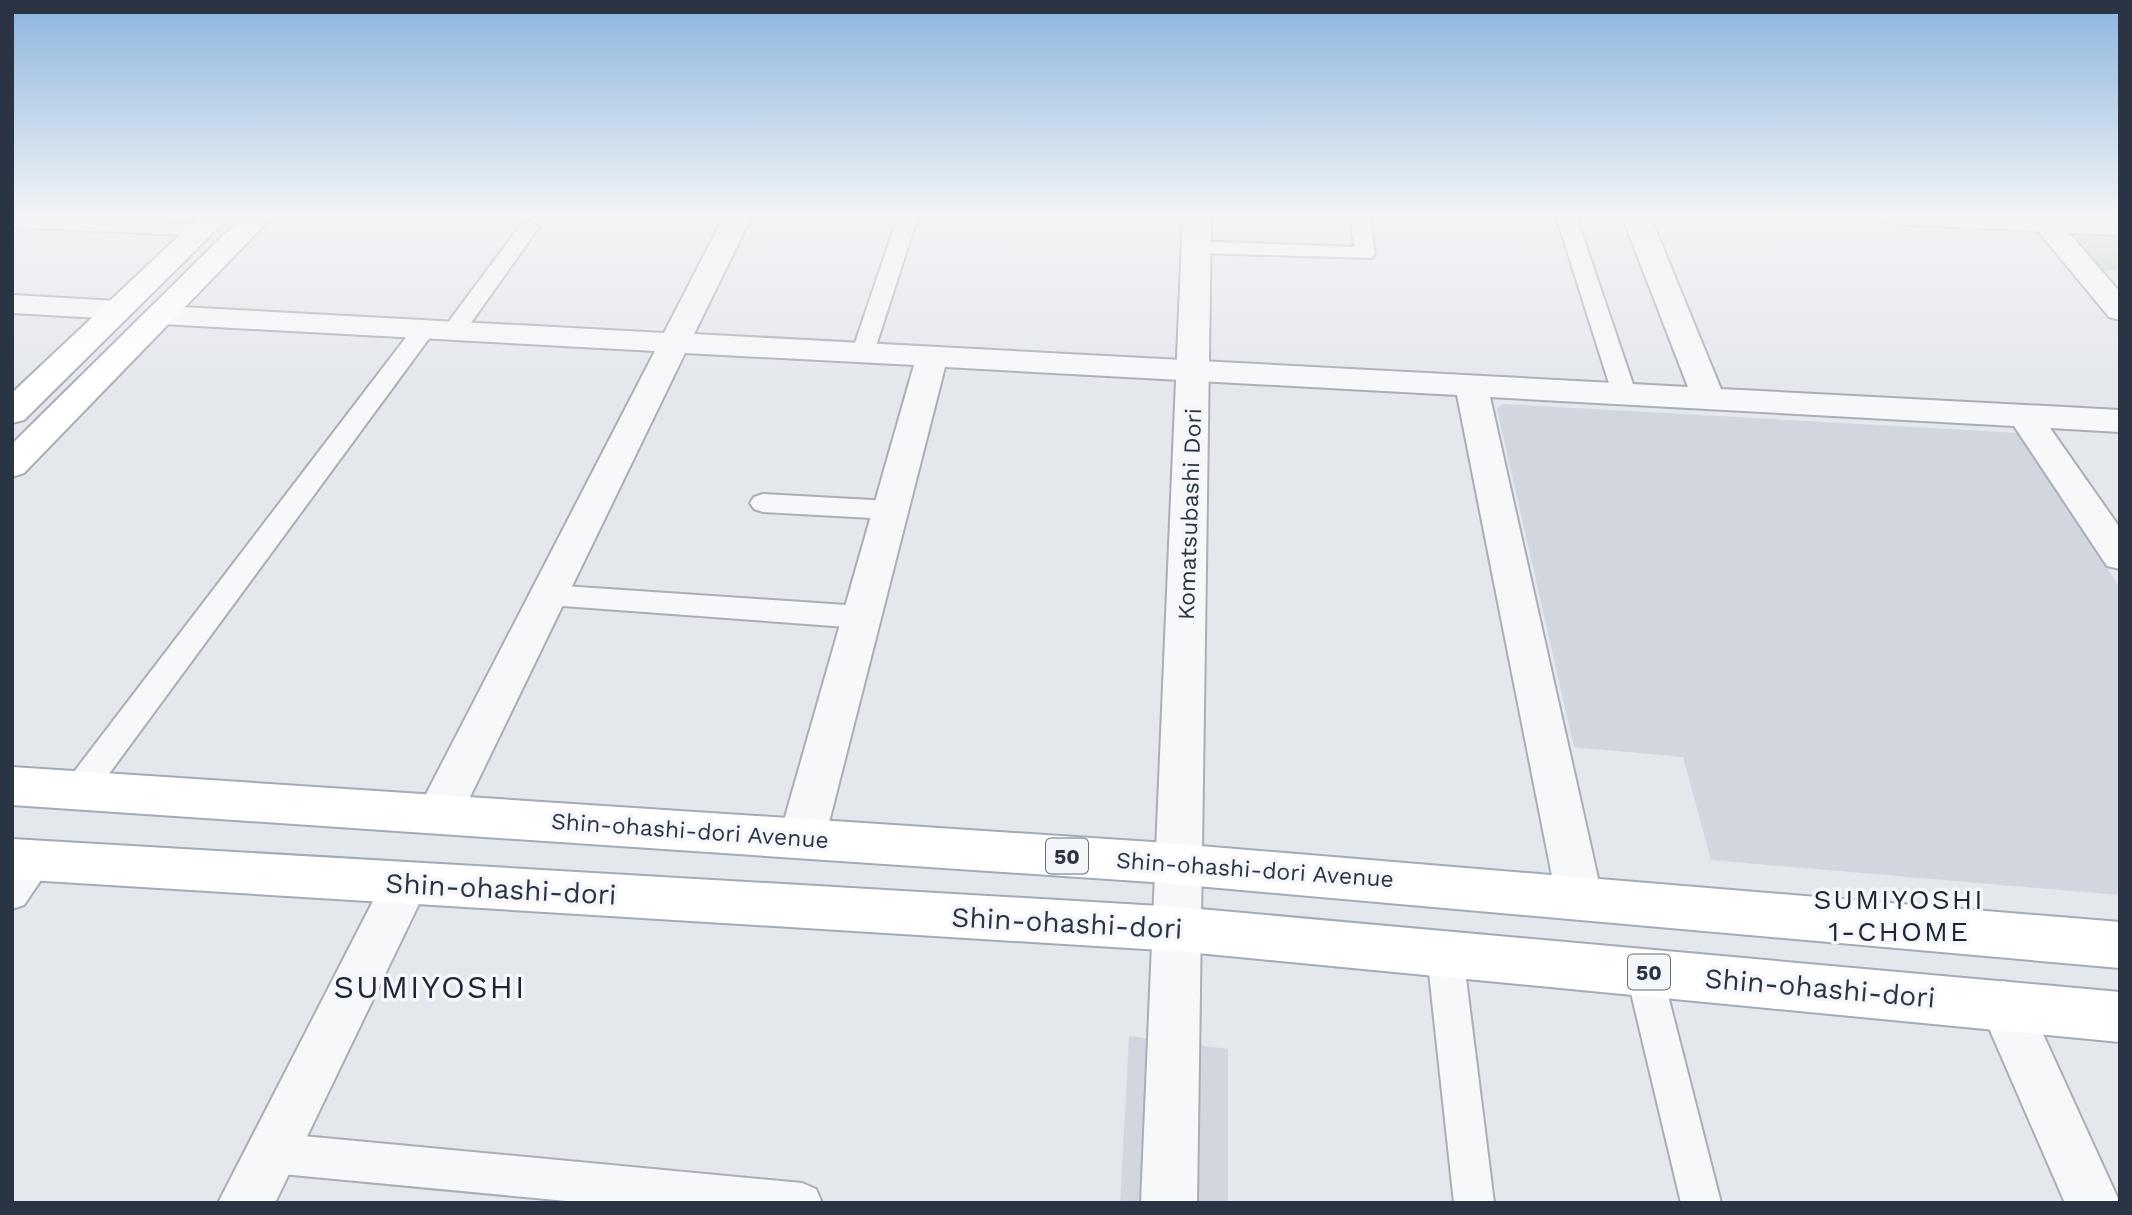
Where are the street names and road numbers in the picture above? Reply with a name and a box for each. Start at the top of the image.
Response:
street label: Komatsubashi Dori [1173,408,1207,620]
street label: Shin-ohashi-dori Avenue [550,808,830,854]
road number: 50 [1046,838,1088,874]
street label: Shin-ohashi-dori Avenue [1115,847,1395,893]
street label: Shin-ohashi-dori [385,866,617,912]
street label: Shin-ohashi-dori [951,900,1183,946]
road number: 50 [1628,954,1670,990]
street label: Shin-ohashi-dori [1703,961,1937,1015]

